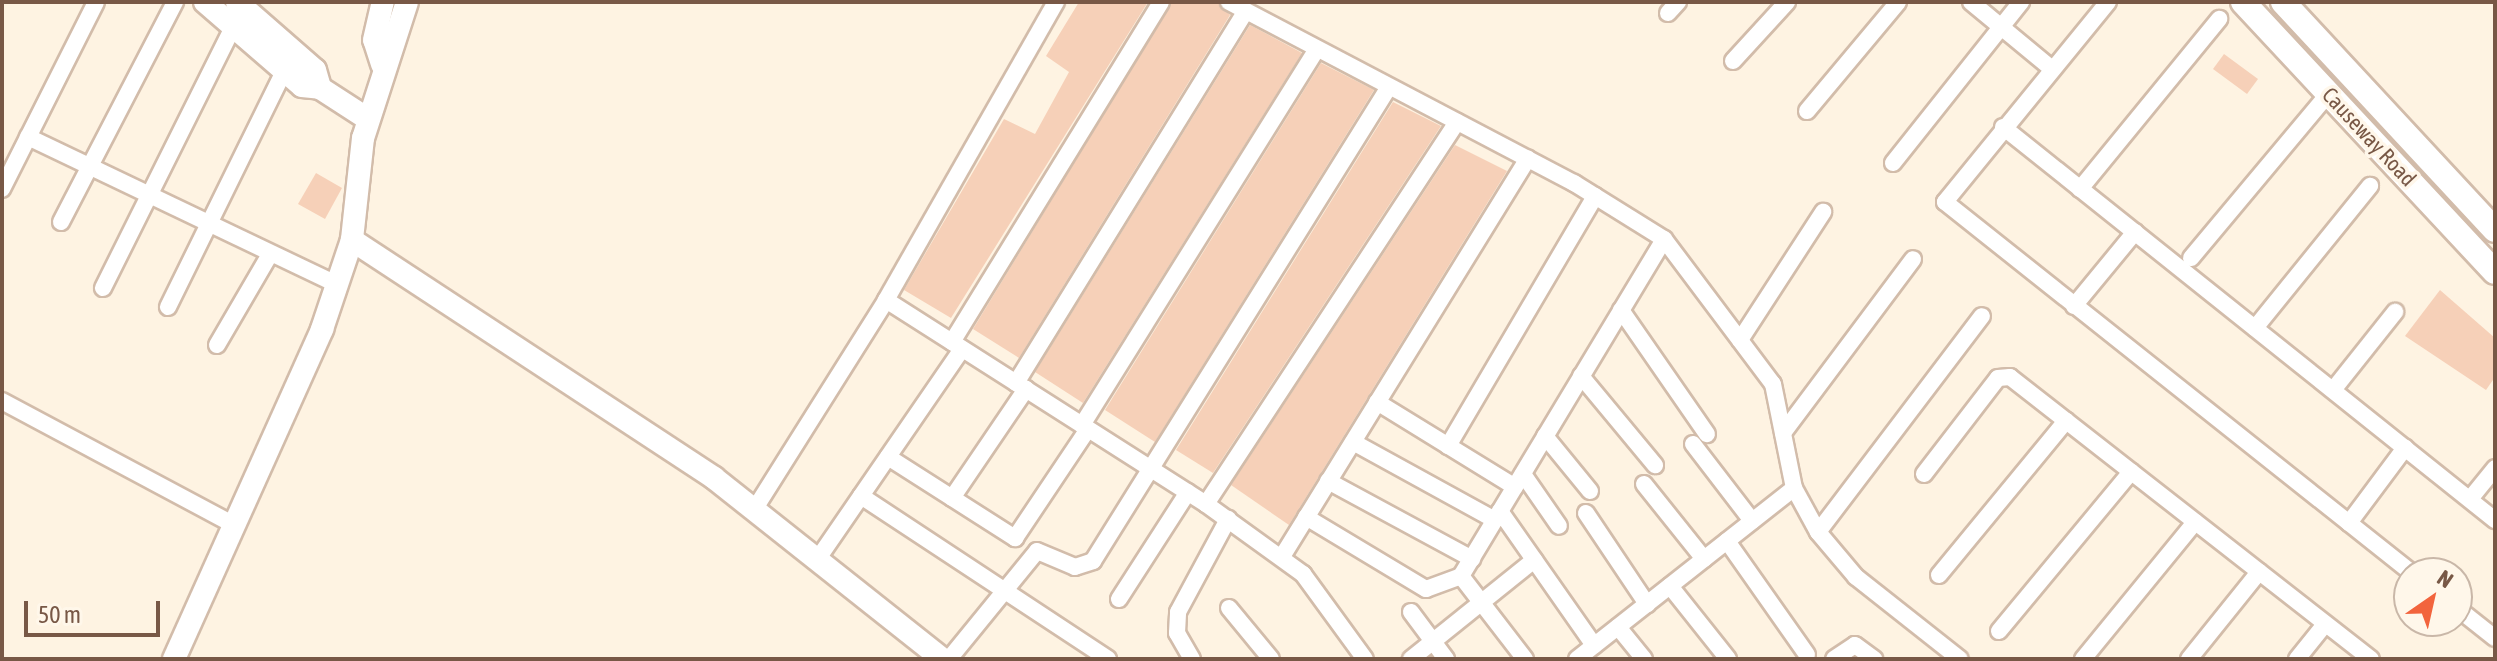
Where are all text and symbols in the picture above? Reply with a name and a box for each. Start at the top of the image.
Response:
street label: Causeway Road [2317,82,2421,192]
north arrow [2393,557,2473,637]
text: N [2433,564,2458,593]
scale bar [28,585,164,635]
text: 50 m [38,601,81,628]

